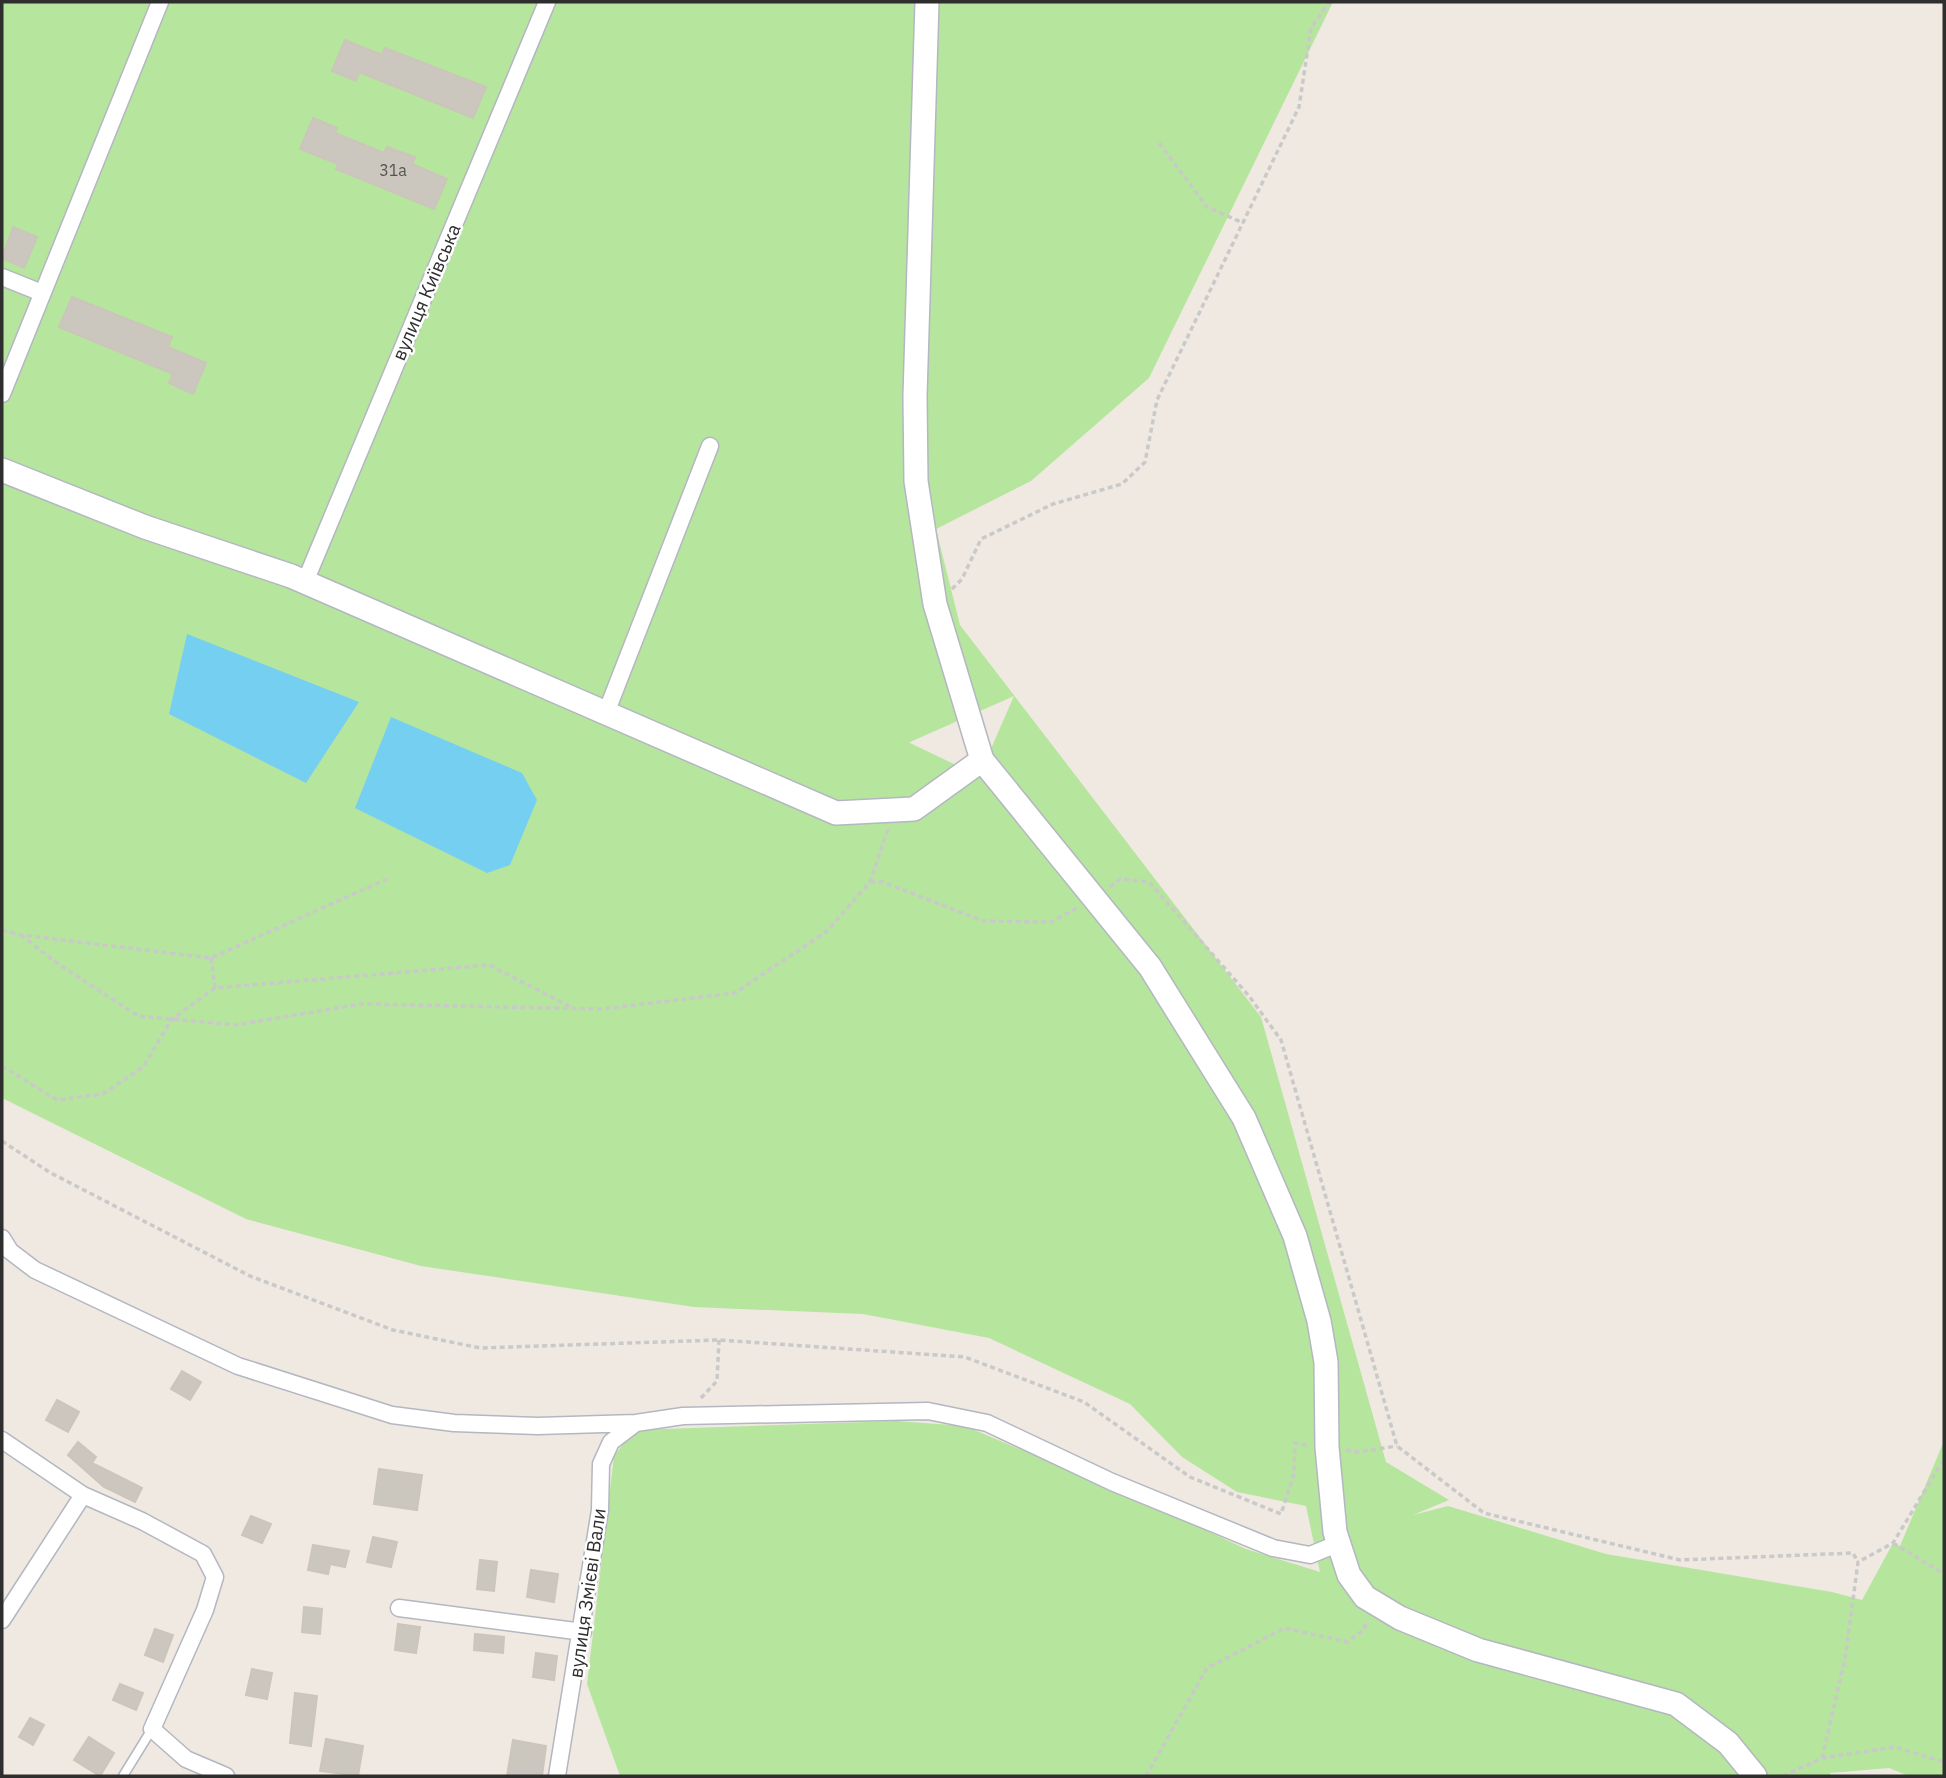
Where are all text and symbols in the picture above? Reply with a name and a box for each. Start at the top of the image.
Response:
house number: 31а [379,160,407,180]
street label: вулиця Київська [386,220,466,364]
street label: вулиця Змієві Вали [563,1507,611,1679]

